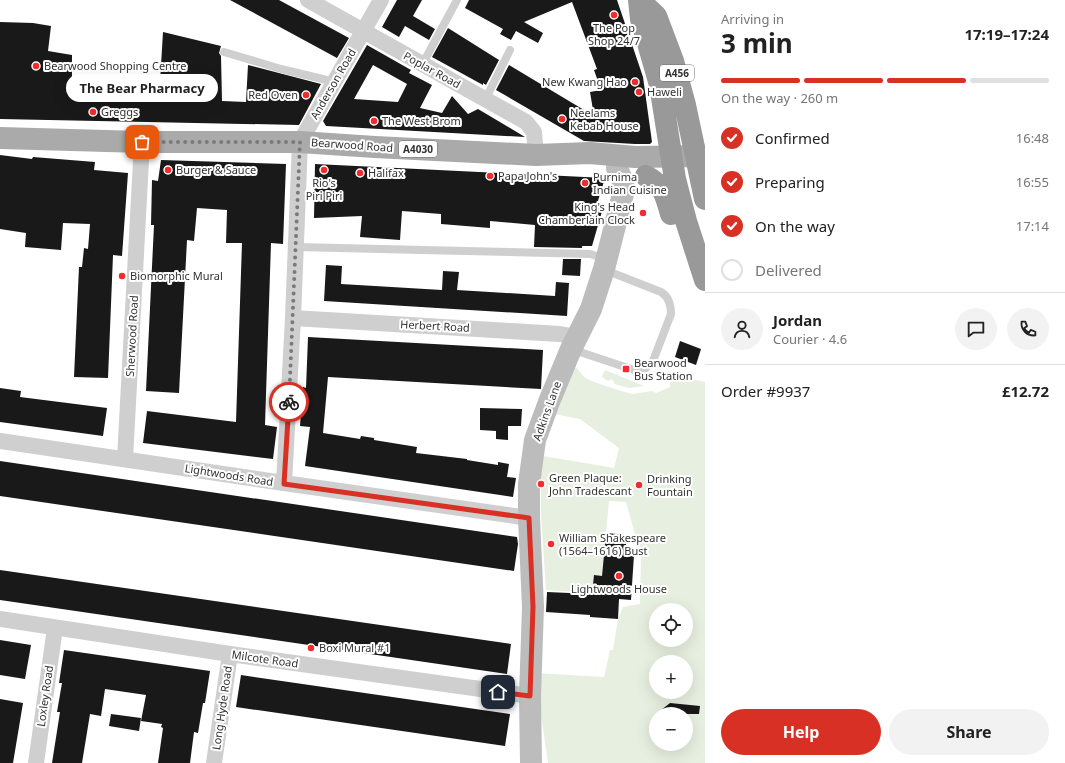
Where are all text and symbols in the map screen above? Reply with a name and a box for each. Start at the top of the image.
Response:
marker: The Pop Shop 24/7 [609,10,619,20]
text: Arriving in [721,10,784,28]
place label: The Pop Shop 24/7 [588,20,640,48]
text: 17:19–17:24 [964,24,1049,44]
text: 3 min [721,25,793,61]
street label: Anderson Road [306,46,359,122]
street label: Poplar Road [401,48,463,91]
place label: Bearwood Shopping Centre [44,58,186,73]
marker: Bearwood Shopping Centre [31,61,41,71]
road number: A456 [660,65,694,81]
callout: The Bear Pharmacy [66,74,218,102]
place label: New Kwang Hao [542,74,627,89]
marker: New Kwang Hao [630,77,640,87]
text: The Bear Pharmacy [79,79,205,97]
place label: Haweli [647,84,682,99]
place label: Red Oven [248,87,298,102]
marker: Haweli [634,87,644,97]
text: On the way · 260 m [721,89,838,107]
marker: Red Oven [301,90,311,100]
place label: Greggs [101,104,138,119]
place label: Neelams Kebab House [570,105,639,133]
marker: Greggs [88,107,98,117]
place label: The West Brom [382,113,461,128]
marker: Neelams Kebab House [557,114,567,124]
marker: The West Brom [369,116,379,126]
pin [125,125,159,159]
icon: check [721,127,743,149]
text: Confirmed [755,128,830,148]
text: 16:48 [1016,129,1049,147]
icon: bag [131,131,153,153]
street label: Bearwood Road [311,134,394,155]
road number: A4030 [399,141,437,157]
place label: Burger & Sauce [176,162,256,177]
marker: Burger & Sauce [163,165,173,175]
marker: Rio's Piri Piri [319,165,329,175]
place label: Halifax [368,165,404,180]
marker: Halifax [355,168,365,178]
place label: Papa John's [498,168,557,183]
place label: Purnima Indian Cuisine [593,169,667,197]
marker: Papa John's [485,171,495,181]
icon: check [721,171,743,193]
text: Preparing [755,172,825,192]
text: 16:55 [1016,173,1049,191]
place label: Rio's Piri Piri [306,175,342,203]
marker: Purnima Indian Cuisine [580,178,590,188]
place label: King's Head Chamberlain Clock [538,199,635,227]
marker: King's Head Chamberlain Clock [638,208,648,218]
icon: check [721,215,743,237]
text: On the way [755,216,835,236]
text: 17:14 [1016,217,1049,235]
text: Delivered [755,260,822,280]
place label: Biomorphic Mural [130,268,223,283]
marker: Biomorphic Mural [117,271,127,281]
street label: Sherwood Road [122,295,141,377]
button: person [721,308,763,350]
button: chat [955,308,997,350]
button: phone [1007,308,1049,350]
text: Jordan [773,310,822,330]
street label: Herbert Road [400,316,470,335]
text: Courier · 4.6 [773,330,847,348]
place label: Bearwood Bus Station [634,355,693,383]
marker: Bearwood Bus Station [621,364,631,374]
street label: Adkins Lane [529,379,564,443]
text: Order #9937 [721,381,810,401]
text: £12.72 [1002,381,1049,401]
courier [269,382,309,422]
icon: bike [278,391,300,413]
street label: Lightwoods Road [184,460,274,489]
place label: Green Plaque: John Tradescant [548,470,632,498]
place label: Drinking Fountain [647,471,693,499]
marker: Green Plaque: John Tradescant [536,479,546,489]
marker: Drinking Fountain [634,480,644,490]
place label: William Shakespeare (1564–1616) Bust [559,530,666,558]
marker: William Shakespeare (1564–1616) Bust [546,539,556,549]
marker: Lightwoods House [614,571,624,581]
place label: Lightwoods House [571,581,667,596]
map controls [649,603,693,751]
button: locate [649,603,693,647]
place label: Boxi Mural #1 [319,640,390,655]
marker: Boxi Mural #1 [306,643,316,653]
street label: Milcote Road [231,646,299,671]
button: + [649,655,693,699]
street label: Loxley Road [33,664,56,728]
street label: Long Hyde Road [208,665,235,751]
pin [481,675,515,709]
icon: home [487,681,509,703]
button: − [649,707,693,751]
button: Help [721,709,881,755]
button: Share [889,709,1049,755]

